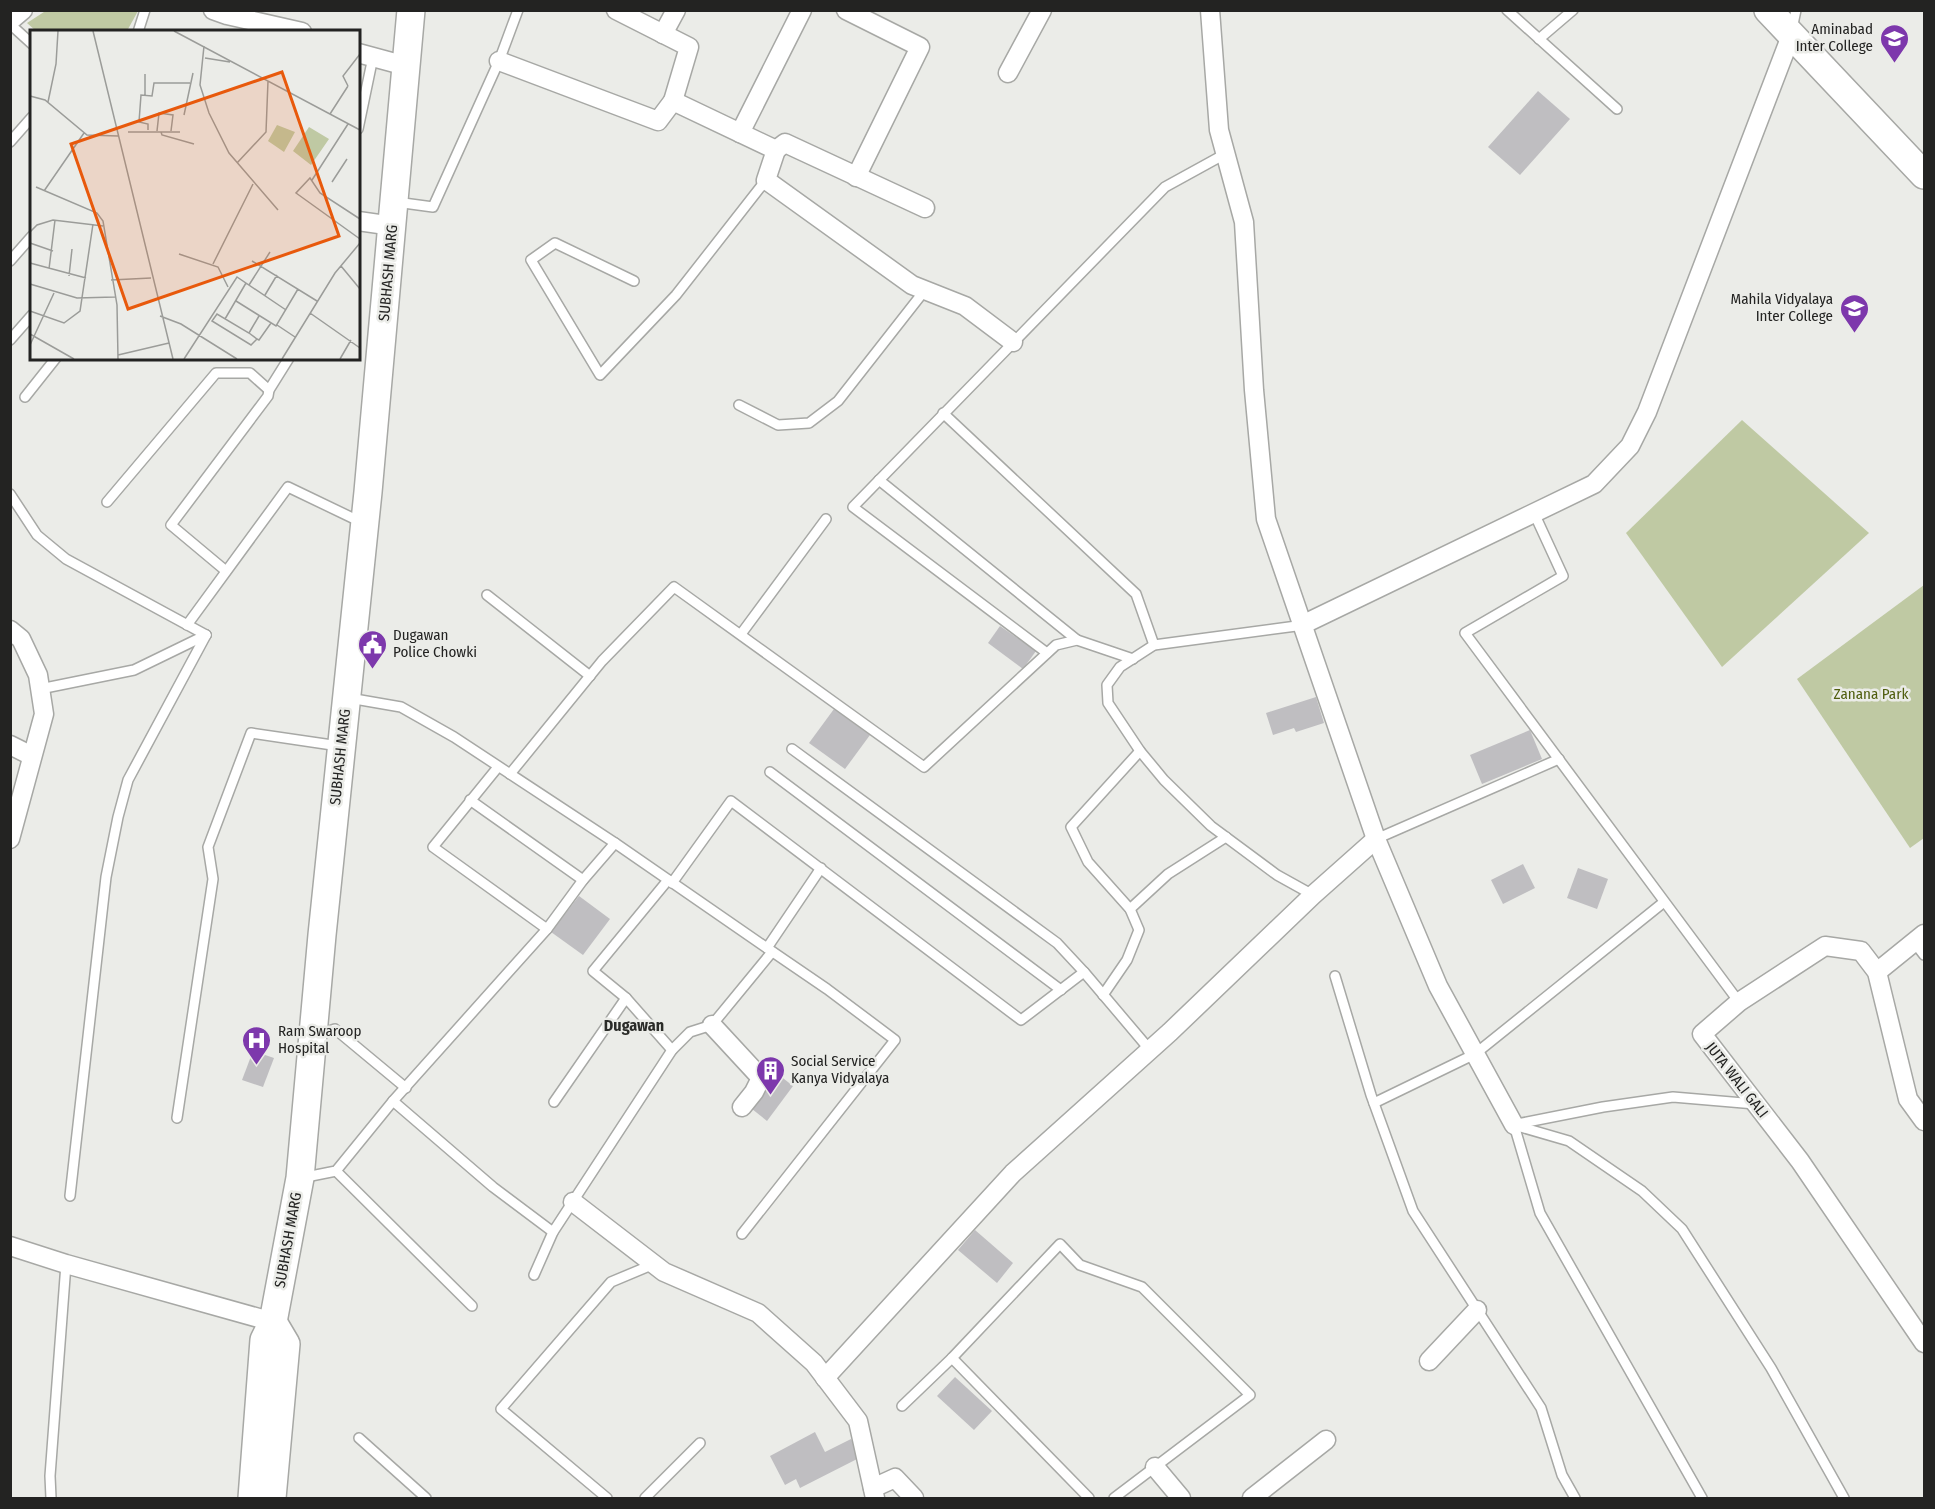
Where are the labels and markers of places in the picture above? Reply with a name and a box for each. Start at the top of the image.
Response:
place label: Aminabad Inter College [1796,20,1873,55]
school or university icon: Aminabad Inter College [1878,22,1910,64]
place label: Mahila Vidyalaya Inter College [1731,290,1833,325]
school or university icon: Mahila Vidyalaya Inter College [1838,292,1870,334]
place label: Dugawan Police Chowki [393,626,477,661]
public building icon: Dugawan Police Chowki [356,628,388,670]
place label: Ram Swaroop Hospital [278,1022,361,1057]
hospital icon: Ram Swaroop Hospital [241,1024,273,1066]
place label: Social Service Kanya Vidyalaya [791,1052,889,1087]
building icon: Social Service Kanya Vidyalaya [754,1054,786,1096]

